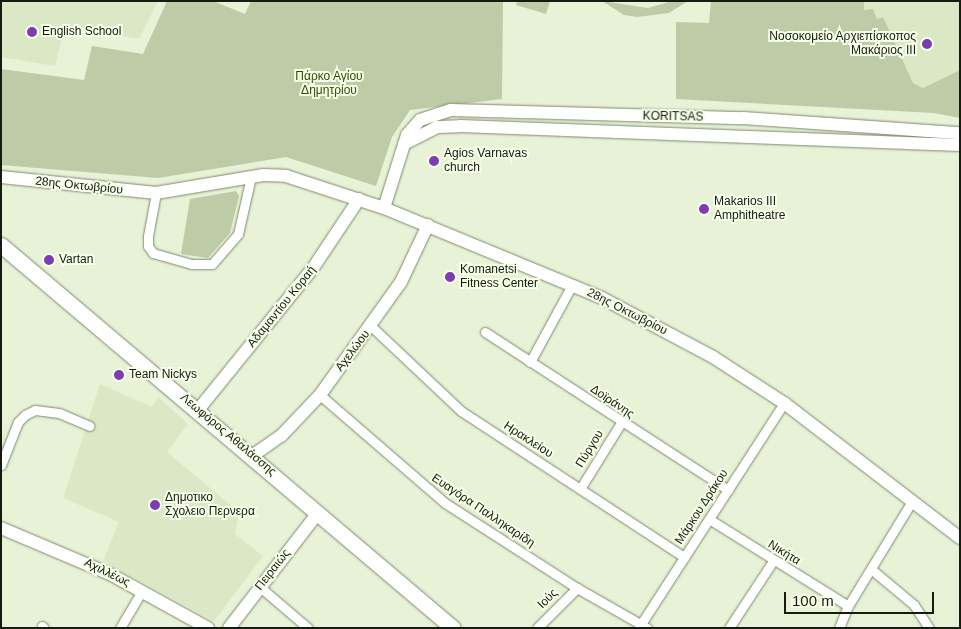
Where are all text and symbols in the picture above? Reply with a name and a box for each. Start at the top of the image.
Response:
place label: English School [42,25,121,39]
marker: English School [26,26,38,38]
place label: Νοσοκομείο Αρχιεπίσκοπος Μακάριος ΙΙΙ [769,30,916,58]
marker: Νοσοκομείο Αρχιεπίσκοπος Μακάριος ΙΙΙ [920,37,934,51]
park label: Πάρκο Αγίου Δημητρίου [295,70,363,98]
street label: KORITSAS [643,109,703,125]
place label: Agios Varnavas church [444,147,527,175]
marker: Agios Varnavas church [428,155,440,167]
street label: 28ης Οκτωβρίου [34,174,124,198]
place label: Makarios III Amphitheatre [714,195,785,223]
marker: Makarios III Amphitheatre [698,203,710,215]
place label: Vartan [59,253,93,267]
marker: Vartan [43,254,55,266]
street label: Αδαμαντίου Κοραή [245,263,319,351]
place label: Komanetsi Fitness Center [460,263,538,291]
marker: Komanetsi Fitness Center [444,271,456,283]
street label: 28ης Οκτωβρίου [585,286,669,338]
street label: Αχελώου [333,328,373,374]
place label: Team Nickys [129,368,197,382]
marker: Team Nickys [113,369,125,381]
street label: Δοϊράνης [587,382,637,422]
street label: Λεωφόρος Αθαλάσσης [177,390,279,480]
street label: Ηρακλείου [501,419,555,461]
street label: Πύργου [573,428,607,470]
street label: Μάρκου Δράκου [672,467,732,547]
street label: Ευαγόρα Παλληκαρίδη [429,471,537,551]
place label: Δημοτικο Σχολειο Περνερα [165,491,255,519]
marker: Δημοτικο Σχολειο Περνερα [149,499,161,511]
street label: Νικήτα [765,537,803,569]
street label: Πειραιώς [252,547,294,593]
street label: Αχιλλέως [82,556,132,590]
scale bar [786,582,936,614]
street label: Ιούς [535,586,561,612]
text: 100 m [792,592,834,609]

